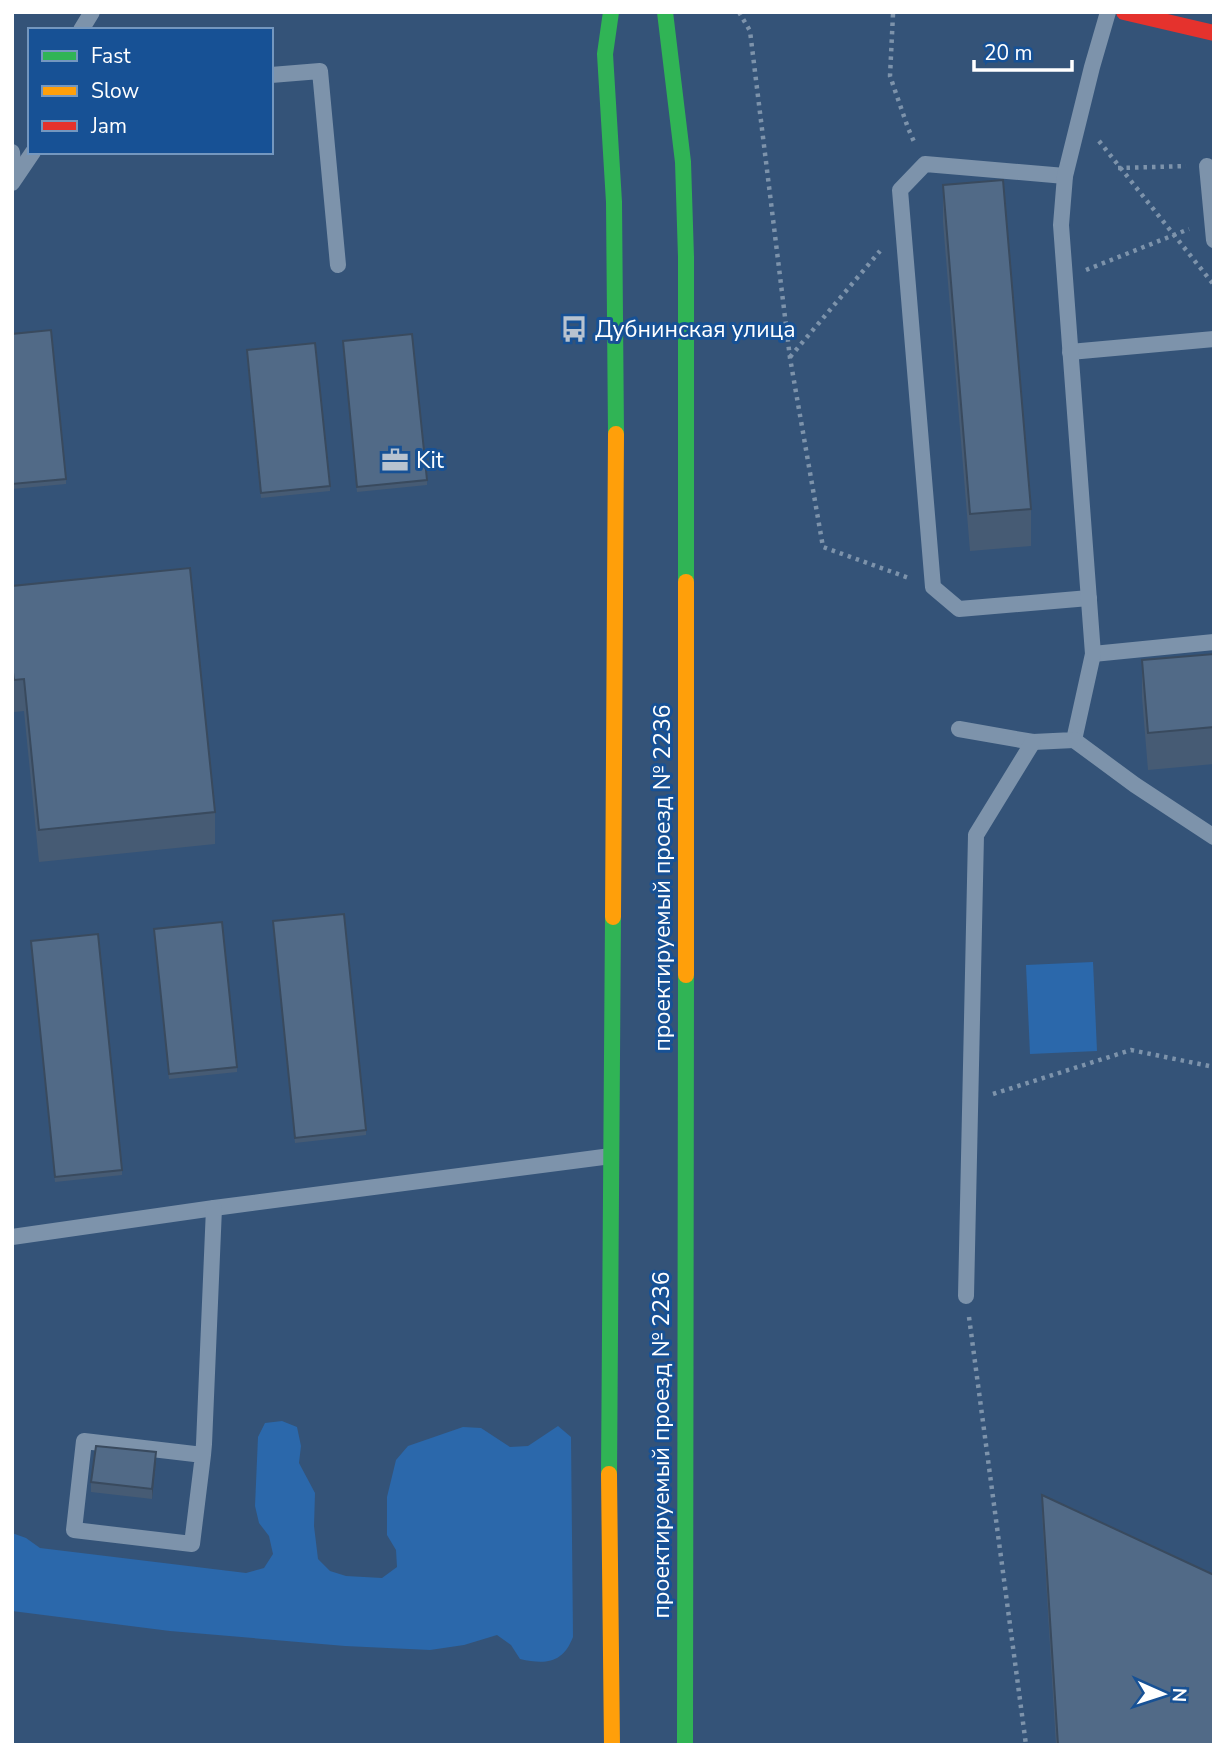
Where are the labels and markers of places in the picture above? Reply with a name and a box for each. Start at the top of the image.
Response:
bus stop icon: Дубнинская улица [559,314,589,344]
place label: Дубнинская улица [595,314,796,345]
office icon: Kit [380,445,410,475]
place label: Kit [416,445,445,476]

